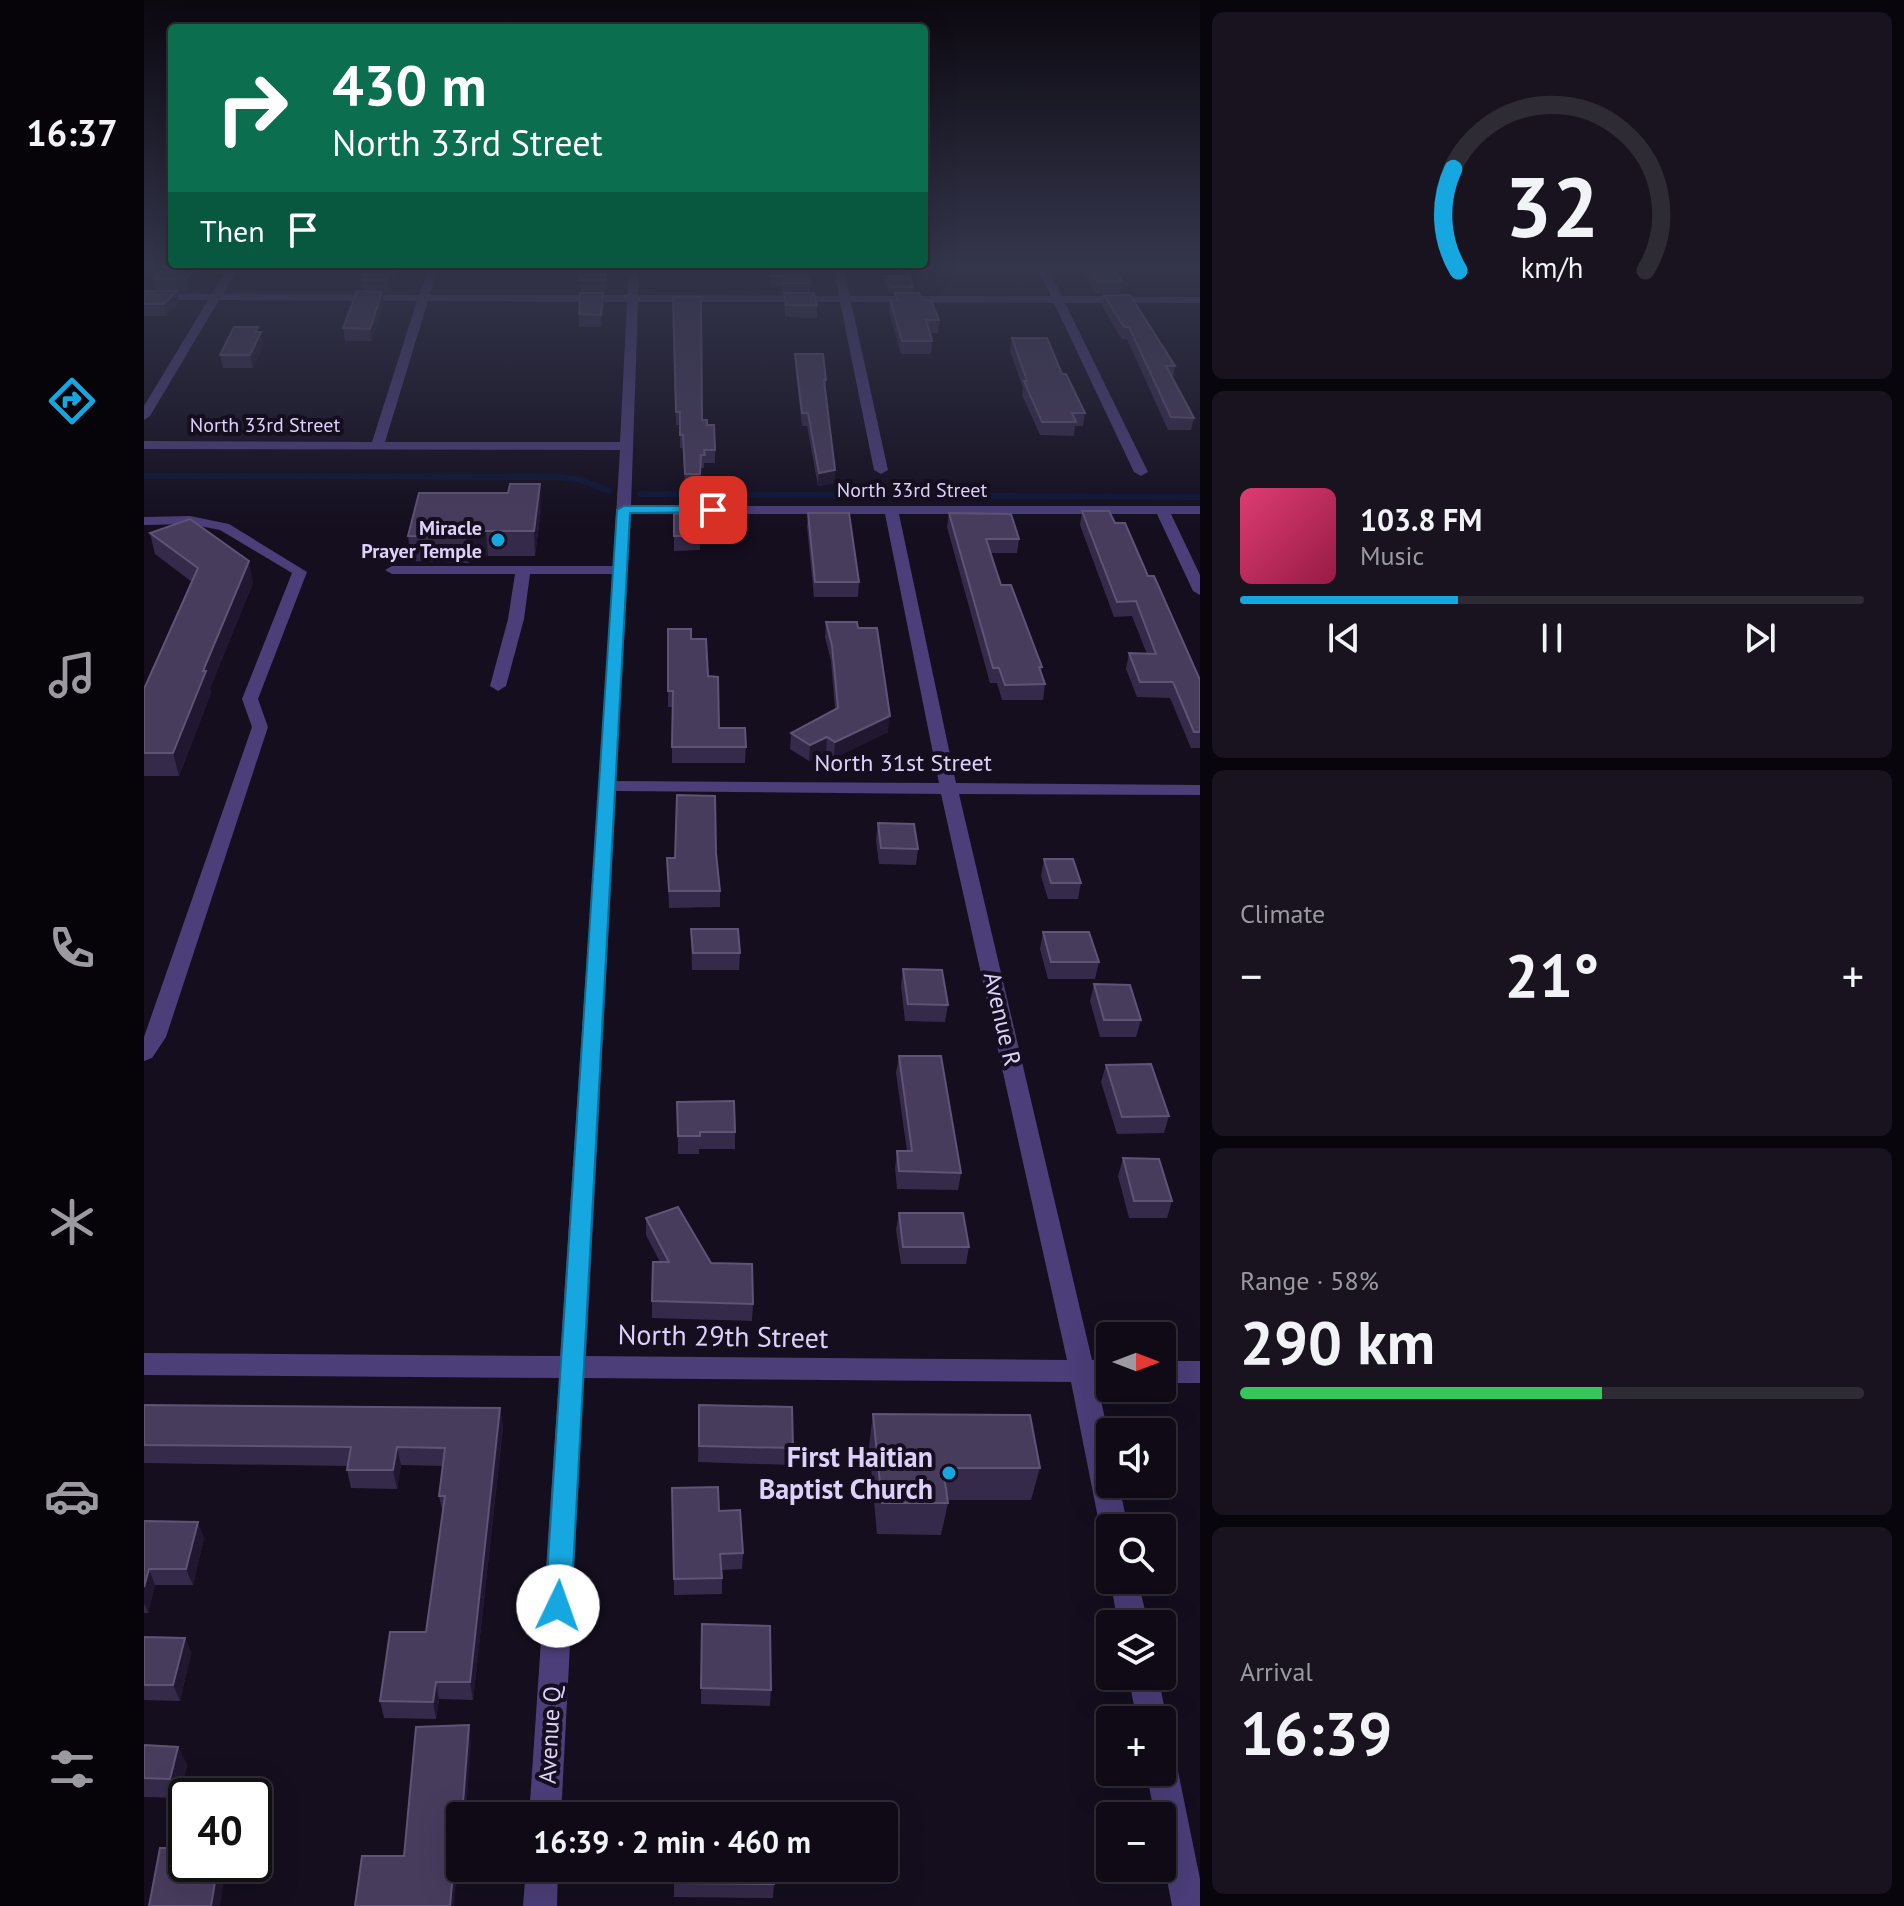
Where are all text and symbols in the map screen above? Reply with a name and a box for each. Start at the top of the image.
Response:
text: 430 m [332,49,487,121]
icon: right [200,56,304,160]
text: 16:37 [26,109,118,156]
text: North 33rd Street [332,119,603,166]
text: 32 [1505,152,1599,260]
icon: arrive [281,208,325,252]
text: Then [200,211,265,250]
text: km/h [1521,250,1583,287]
icon: directions [44,373,100,429]
street label: North 33rd Street [190,412,340,438]
pin [679,476,747,544]
street label: North 33rd Street [837,477,987,503]
icon: arrive [691,488,735,532]
text: 103.8 FM [1360,500,1482,539]
place label: Miracle Prayer Temple [361,515,482,564]
marker: Miracle Prayer Temple [489,531,507,549]
text: Music [1360,539,1424,572]
icon: previous [1322,616,1366,660]
icon: pause [1530,616,1574,660]
icon: next [1738,616,1782,660]
icon: music [44,647,100,703]
street label: North 31st Street [814,747,992,778]
text: Climate [1240,897,1325,930]
icon: phone [44,920,100,976]
text: 21° [1505,936,1599,1014]
text: − [1240,947,1262,1004]
text: + [1842,947,1864,1004]
street label: Avenue R [977,969,1028,1069]
icon: climate [44,1194,100,1250]
text: Range · 58% [1240,1264,1379,1297]
text: 290 km [1240,1303,1435,1381]
street label: North 29th Street [617,1315,829,1356]
north arrow [1096,1322,1176,1402]
map controls [1096,1322,1176,1882]
button: sound [1096,1418,1176,1498]
place label: First Haitian Baptist Church [759,1438,933,1507]
marker: First Haitian Baptist Church [940,1464,958,1482]
icon: car [44,1468,100,1524]
button: search [1096,1514,1176,1594]
position arrow [516,1564,600,1648]
button: layers [1096,1610,1176,1690]
text: Arrival [1240,1655,1313,1688]
street label: Avenue Q [531,1685,568,1785]
text: 16:39 [1240,1694,1392,1772]
button: + [1096,1706,1176,1786]
icon: filters [44,1741,100,1797]
speed limit sign: 40 [168,1778,272,1882]
button: − [1096,1802,1176,1882]
text: 16:39 · 2 min · 460 m [533,1822,811,1861]

